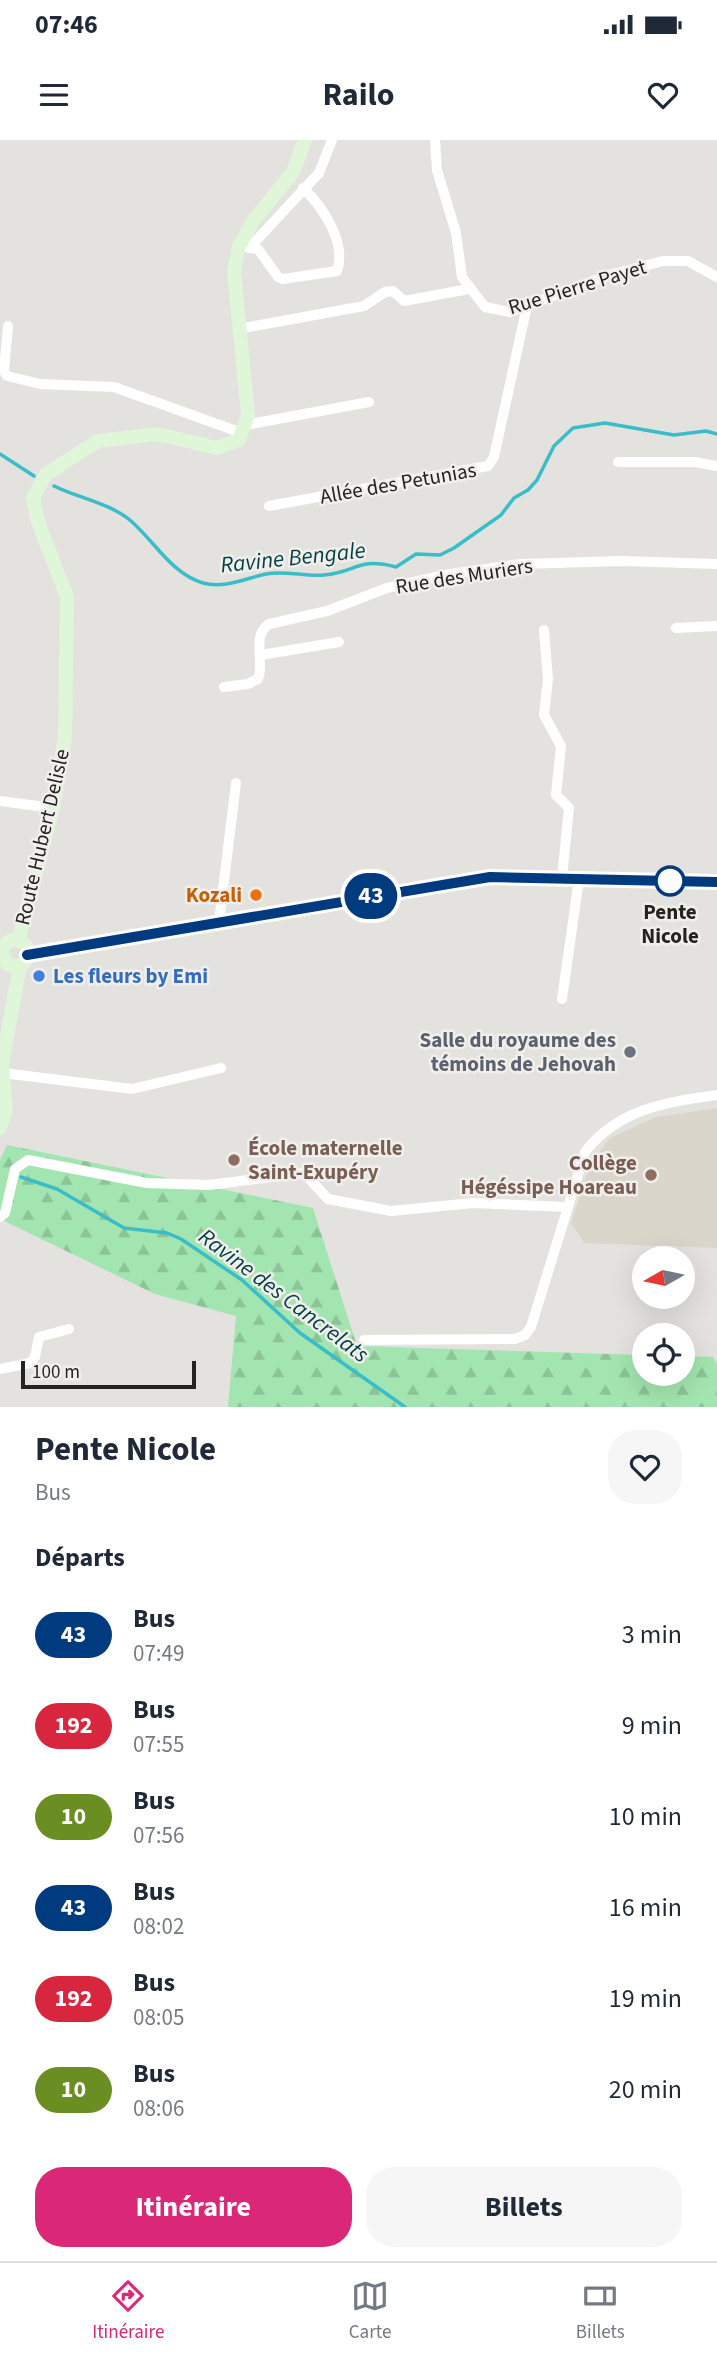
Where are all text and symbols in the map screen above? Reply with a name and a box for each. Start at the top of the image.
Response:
text: 07:46 [35,6,98,43]
text: Railo [323,72,394,118]
icon: menu [35,76,73,114]
icon: heart [644,76,682,114]
street label: Rue Pierre Payet [504,252,650,322]
street label: Allée des Petunias [317,454,479,512]
water label: Ravine Bengale [219,533,367,582]
street label: Rue des Muriers [393,550,535,602]
street label: Route Hubert Delisle [7,746,77,928]
marker: Pente Nicole [655,866,685,896]
line badge: 43 [340,873,402,919]
text: 43 [358,878,384,913]
place label: Kozali [186,880,242,910]
marker: Kozali [248,887,264,903]
place label: Pente Nicole [641,897,699,951]
place label: Les fleurs by Emi [53,961,208,991]
marker: Les fleurs by Emi [31,968,47,984]
place label: Salle du royaume des témoins de Jehovah [420,1025,616,1079]
marker: Salle du royaume des témoins de Jehovah [622,1044,638,1060]
place label: École maternelle Saint-Exupéry [248,1133,403,1187]
place label: Collège Hégéssipe Hoareau [461,1148,637,1202]
marker: École maternelle Saint-Exupéry [226,1152,242,1168]
marker: Collège Hégéssipe Hoareau [643,1167,659,1183]
water label: Ravine des Cancrelats [192,1220,376,1371]
north arrow [632,1246,695,1309]
map controls [632,1246,695,1386]
button: locate [632,1323,695,1386]
scale bar [21,1358,196,1390]
text: 100 m [32,1359,80,1386]
text: Pente Nicole [35,1426,216,1473]
button: heart [608,1430,682,1504]
text: Bus [35,1476,71,1509]
text: Départs [35,1539,125,1576]
text: Bus [133,1600,175,1637]
text: 3 min [622,1616,682,1653]
text: 43 [61,1617,86,1652]
text: 07:49 [133,1637,184,1670]
text: Bus [133,1691,175,1728]
text: 9 min [622,1707,682,1744]
text: 192 [54,1708,93,1743]
text: 07:55 [133,1728,184,1761]
text: Bus [133,1782,175,1819]
text: 10 min [609,1798,682,1835]
text: 10 [61,1799,86,1834]
text: 07:56 [133,1819,184,1852]
text: Bus [133,1873,175,1910]
text: 16 min [609,1889,682,1926]
text: 43 [61,1890,86,1925]
text: 08:02 [133,1910,184,1943]
text: Bus [133,1964,175,2001]
text: 19 min [609,1980,682,2017]
text: 192 [54,1981,93,2016]
text: 08:05 [133,2001,184,2034]
text: Bus [133,2055,175,2092]
text: 20 min [609,2071,682,2108]
text: 10 [61,2072,86,2107]
text: 08:06 [133,2092,184,2125]
button: Itinéraire [35,2167,352,2247]
button: Billets [366,2167,682,2247]
tab: Itinéraire [92,2277,164,2346]
tab: Carte [349,2277,391,2346]
tab: Billets [576,2277,625,2346]

